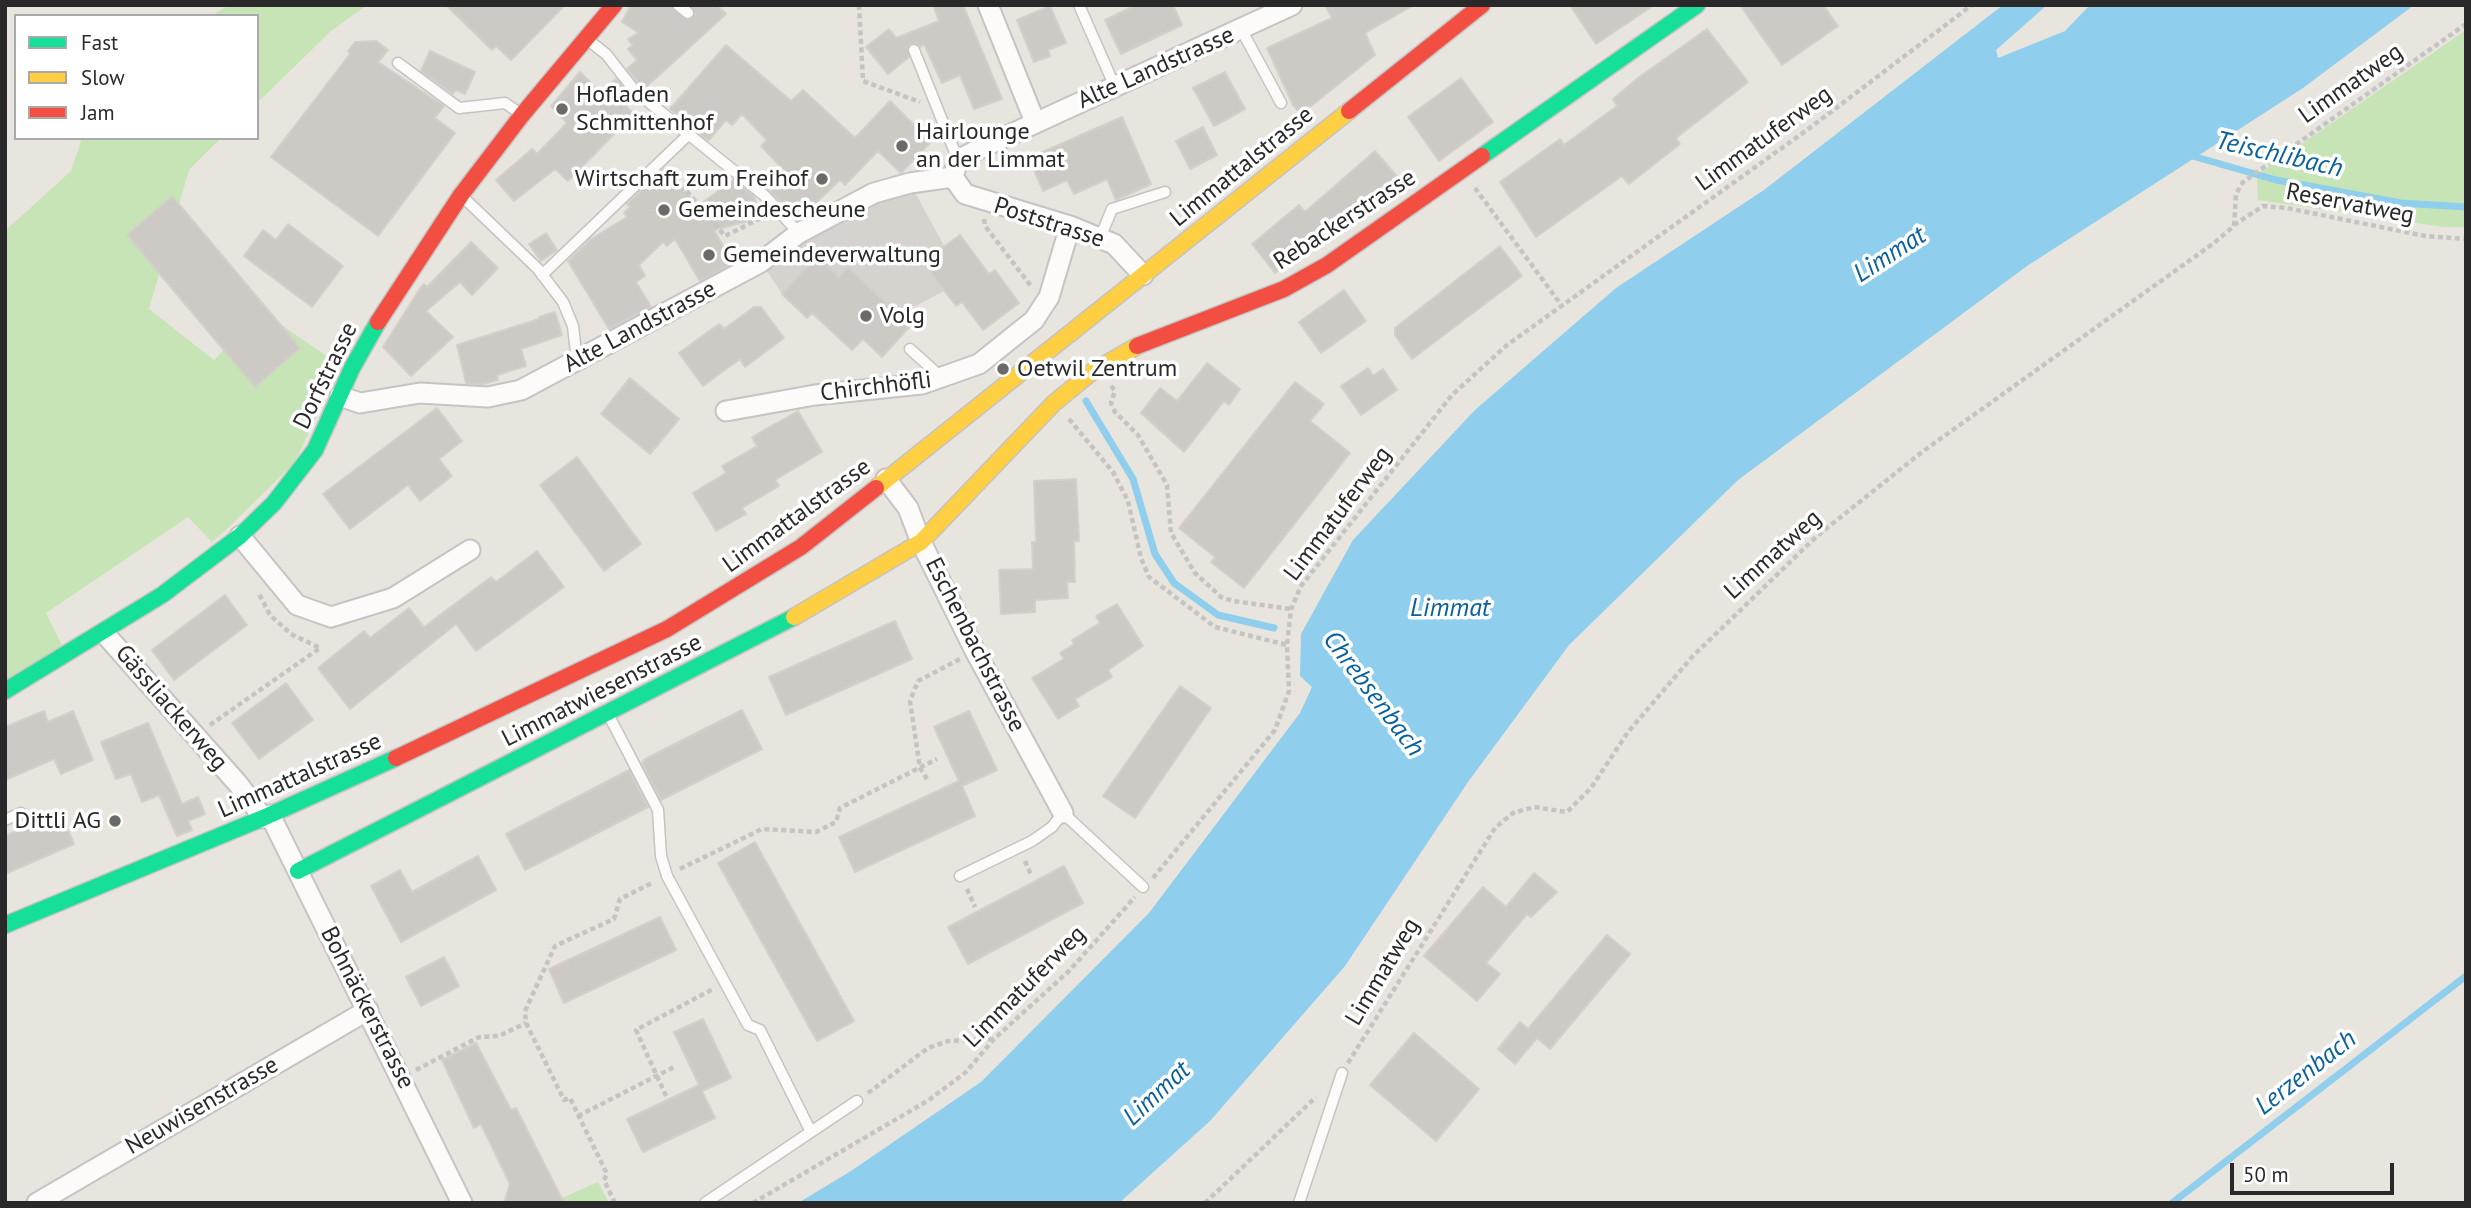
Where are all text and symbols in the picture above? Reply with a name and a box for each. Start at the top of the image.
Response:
legend [14,14,259,140]
street label: Alte Landstrasse [1073,21,1239,115]
text: Fast [81,29,118,56]
street label: Limmatweg [2294,38,2408,130]
text: Slow [81,64,125,91]
street label: Limmatuferweg [1691,80,1837,198]
place label: Hofladen Schmittenhof [576,81,713,137]
text: Jam [81,99,115,126]
marker: Hofladen Schmittenhof [554,101,570,117]
street label: Limmattalstrasse [1165,101,1319,233]
place label: Hairlounge an der Limmat [916,118,1065,174]
water label: Teischlibach [2212,125,2346,185]
marker: Hairlounge an der Limmat [894,138,910,154]
street label: Rebackerstrasse [1269,163,1421,277]
place label: Wirtschaft zum Freihof [575,165,808,193]
marker: Wirtschaft zum Freihof [814,171,830,187]
street label: Reservatweg [2284,178,2416,230]
street label: Poststrasse [990,192,1108,254]
place label: Gemeindescheune [678,196,866,224]
marker: Gemeindescheune [656,202,672,218]
water label: Limmat [1848,220,1932,290]
place label: Gemeindeverwaltung [723,241,941,269]
marker: Gemeindeverwaltung [701,247,717,263]
street label: Alte Landstrasse [559,275,721,379]
place label: Volg [880,302,925,330]
marker: Volg [858,308,874,324]
street label: Dorfstrasse [288,318,364,434]
place label: Oetwil Zentrum [1017,355,1177,383]
marker: Oetwil Zentrum [995,361,1011,377]
street label: Chirchhöfli [819,366,933,408]
street label: Limmatuferweg [1278,441,1398,587]
street label: Limmattalstrasse [718,453,876,579]
street label: Limmatweg [1719,504,1827,606]
street label: Eschenbachstrasse [919,553,1031,737]
water label: Limmat [1410,593,1490,625]
water label: Chrebsenbach [1316,625,1430,763]
street label: Limmatwiesenstrasse [497,628,707,754]
street label: Gässliackerweg [109,639,233,777]
street label: Limmattalstrasse [214,727,386,825]
place label: Dittli AG [15,807,101,835]
marker: Dittli AG [107,813,123,829]
street label: Limmatweg [1340,913,1426,1031]
street label: Limmatuferweg [958,920,1092,1054]
street label: Bohnäckerstrasse [314,922,420,1094]
water label: Lerzenbach [2249,1024,2363,1122]
street label: Neuwisenstrasse [121,1051,283,1161]
water label: Limmat [1117,1055,1197,1133]
scale bar [2233,1148,2398,1192]
text: 50 m [2243,1161,2289,1188]

